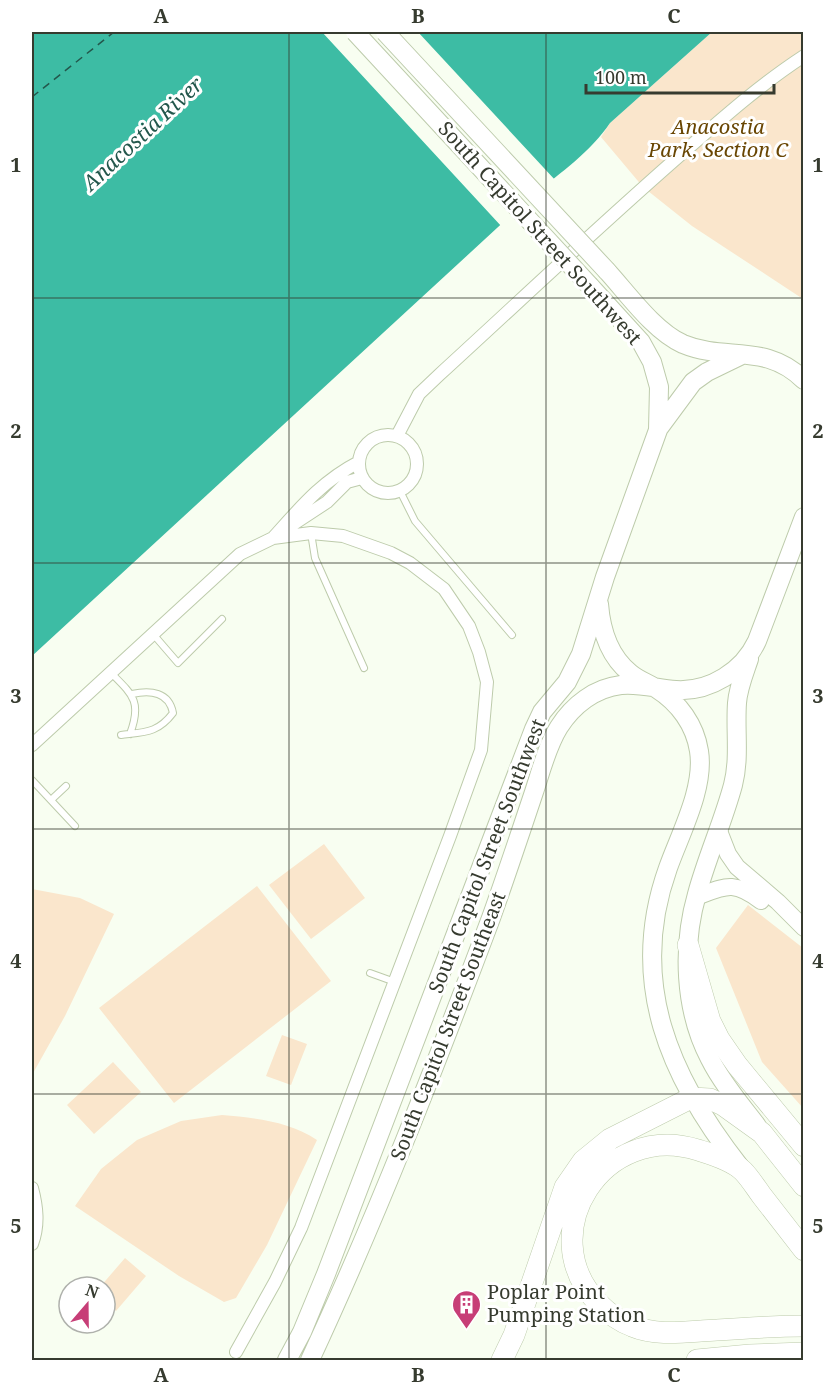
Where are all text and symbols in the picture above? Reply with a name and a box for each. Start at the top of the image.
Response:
text: A [153,2,169,29]
text: B [411,2,425,29]
text: C [667,2,681,29]
scale bar [586,57,774,95]
text: 100 m [595,65,647,89]
water label: Anacostia River [75,70,209,198]
park label: Anacostia Park, Section C [647,113,788,163]
street label: South Capitol Street Southwest [433,115,648,350]
text: 1 [10,151,22,178]
text: 1 [812,151,824,178]
text: 2 [10,417,22,444]
text: 2 [812,417,824,444]
text: 3 [10,682,22,709]
text: 3 [812,682,824,709]
street label: South Capitol Street Southwest [422,715,551,997]
street label: South Capitol Street Southeast [384,887,511,1164]
text: 4 [10,947,22,974]
text: 4 [812,947,824,974]
text: 5 [10,1212,22,1239]
text: 5 [812,1212,824,1239]
north arrow [57,1275,117,1335]
text: N [82,1278,102,1304]
place label: Poplar Point Pumping Station [487,1278,645,1328]
building icon: Poplar Point Pumping Station [450,1288,482,1330]
text: A [153,1361,169,1388]
text: B [411,1361,425,1388]
text: C [667,1361,681,1388]

